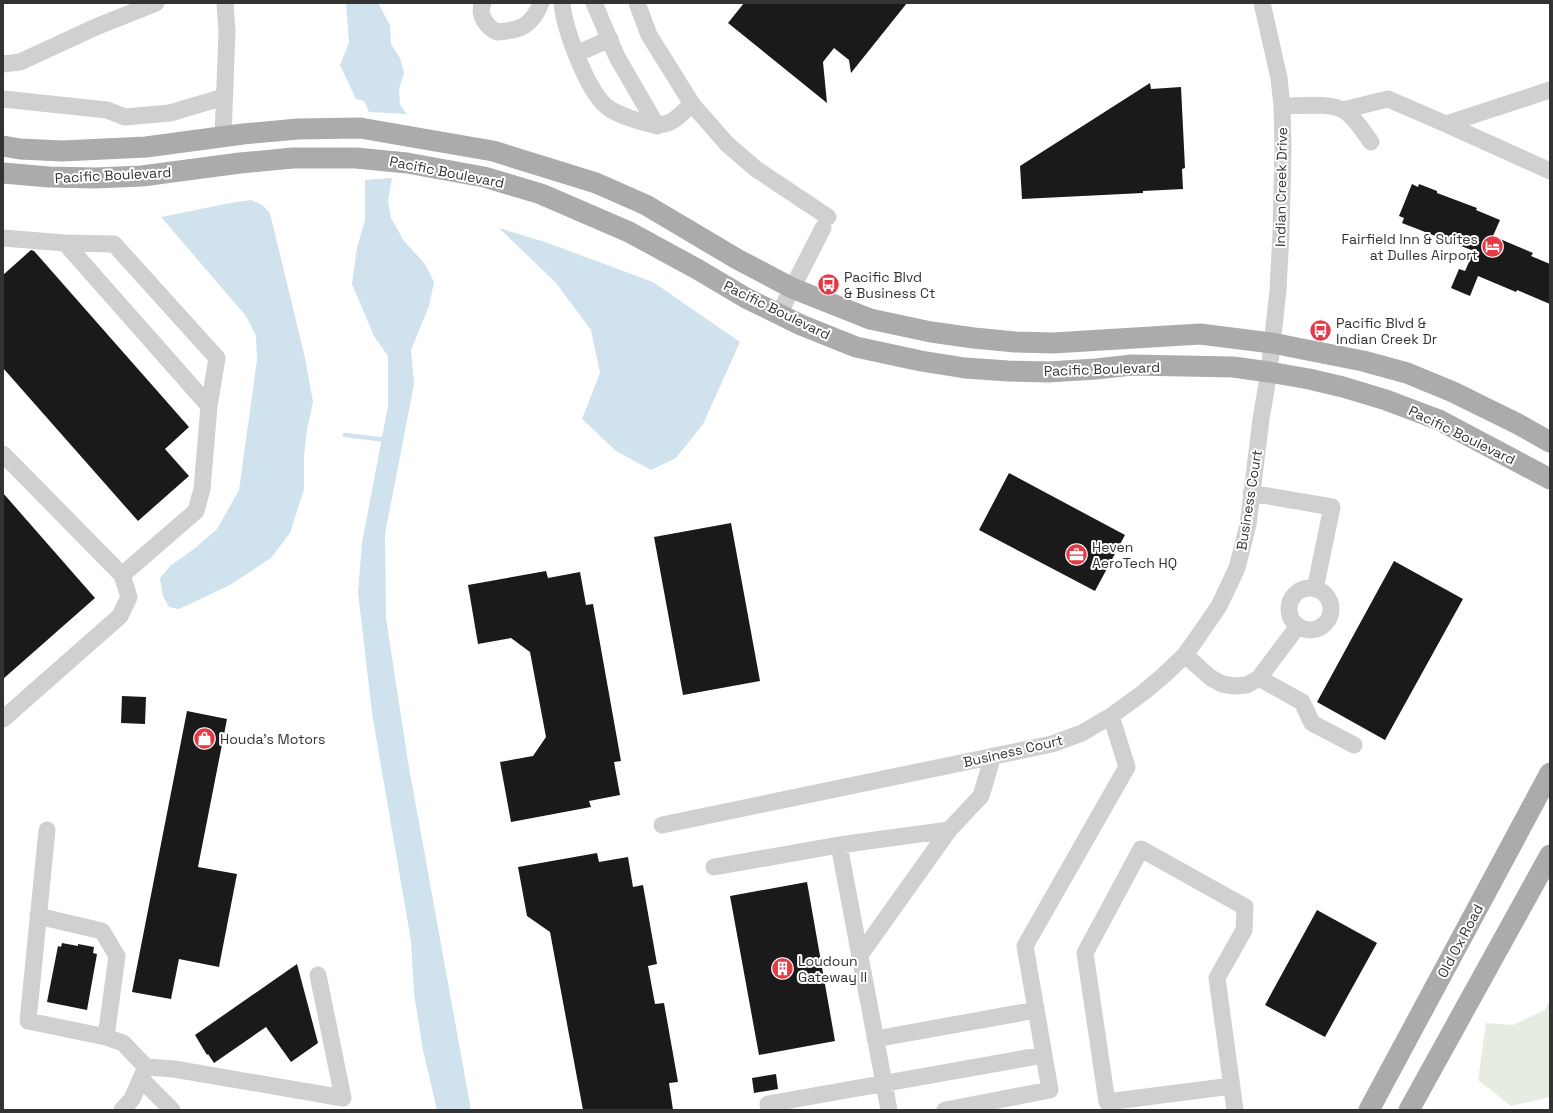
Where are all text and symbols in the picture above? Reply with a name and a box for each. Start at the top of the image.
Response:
street label: Indian Creek Drive [1271,127,1291,247]
street label: Pacific Boulevard [388,152,506,192]
street label: Pacific Boulevard [54,163,172,187]
place label: Fairfield Inn & Suites at Dulles Airport [1342,230,1478,264]
hotel icon: Fairfield Inn & Suites at Dulles Airport [1480,234,1506,260]
place label: Pacific Blvd & Business Ct [844,268,935,302]
bus stop icon: Pacific Blvd & Business Ct [815,272,841,298]
street label: Pacific Boulevard [721,276,833,344]
place label: Pacific Blvd & Indian Creek Dr [1336,314,1437,348]
bus stop icon: Pacific Blvd & Indian Creek Dr [1308,318,1334,344]
street label: Pacific Boulevard [1043,358,1161,380]
street label: Pacific Boulevard [1406,401,1518,469]
street label: Business Court [1232,448,1266,552]
place label: Heven AeroTech HQ [1092,538,1177,572]
office icon: Heven AeroTech HQ [1064,542,1090,568]
shop icon: Houda's Motors [191,726,217,752]
place label: Houda's Motors [220,730,325,748]
street label: Business Court [961,731,1065,771]
street label: Old Ox Road [1433,901,1487,981]
place label: Loudoun Gateway II [798,952,867,986]
building icon: Loudoun Gateway II [769,956,795,982]

